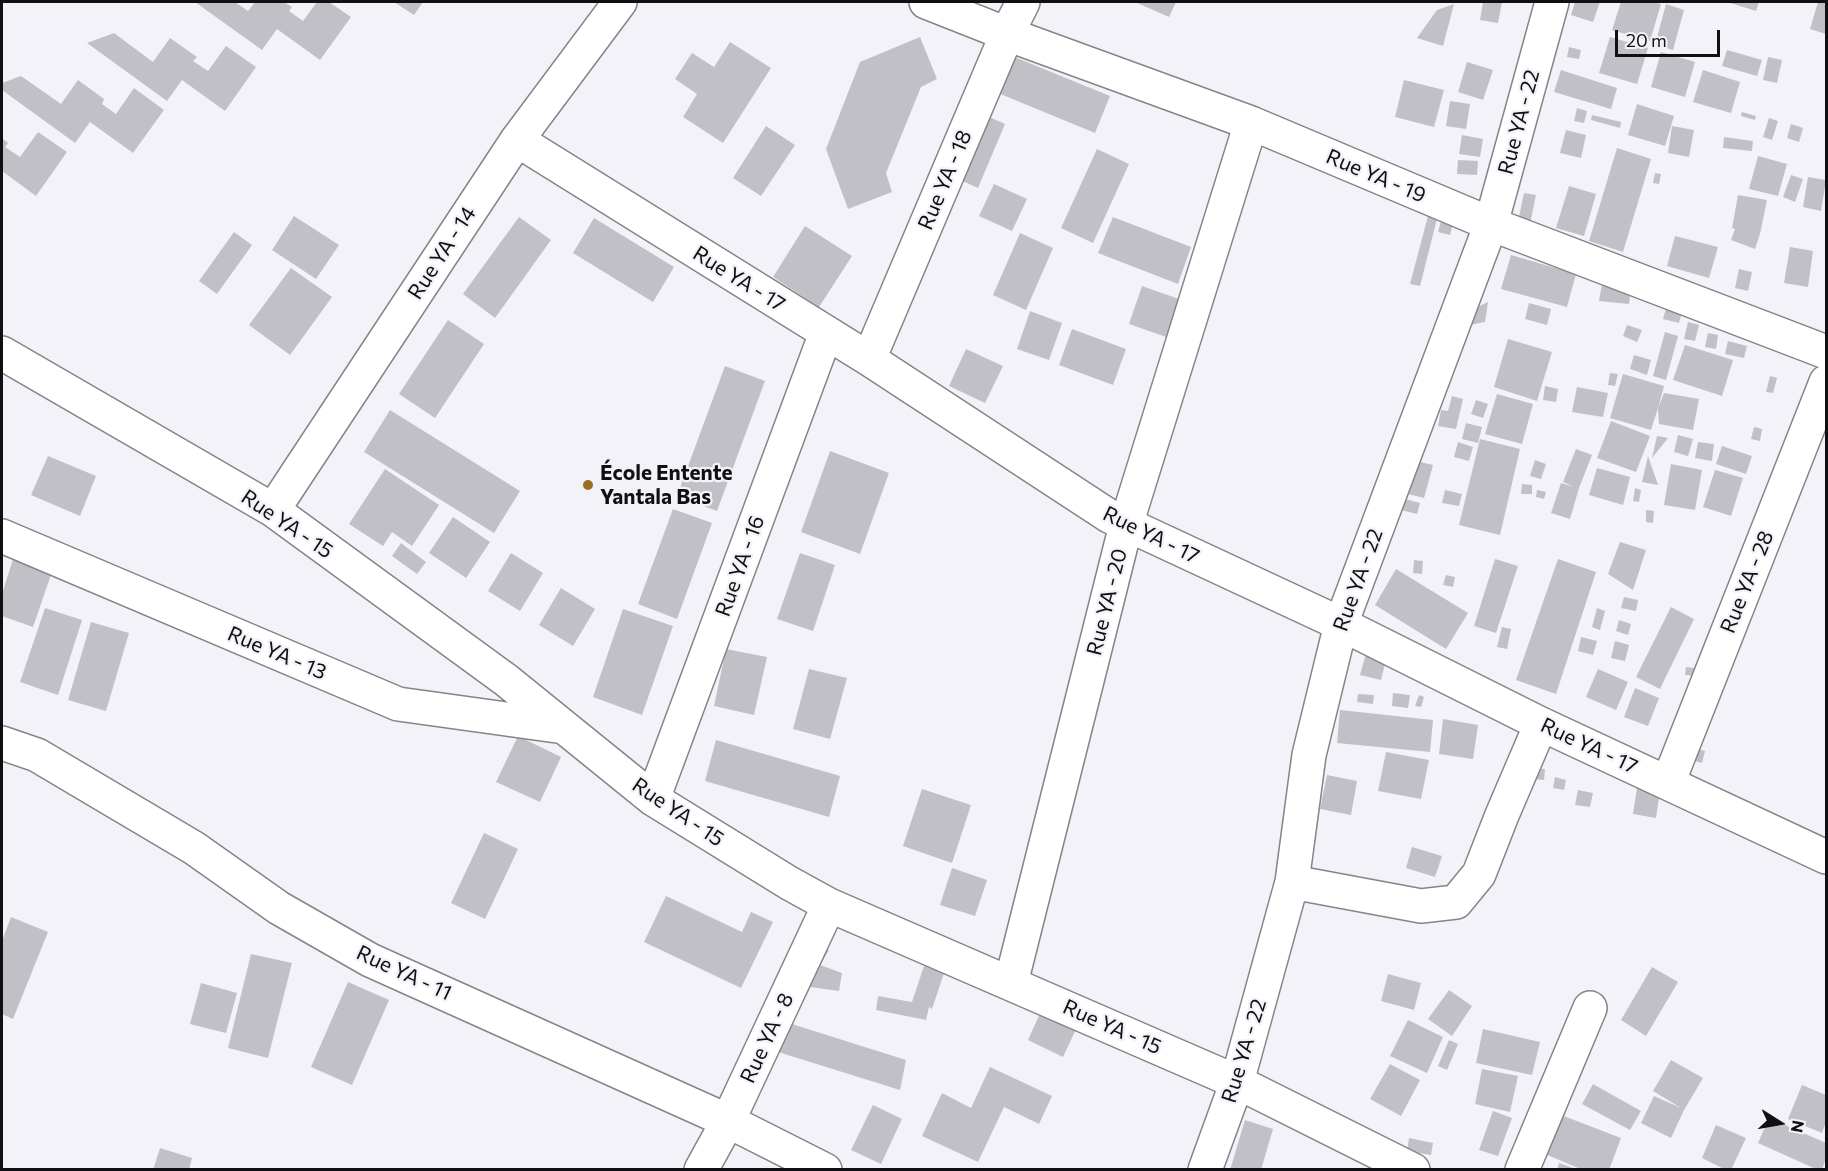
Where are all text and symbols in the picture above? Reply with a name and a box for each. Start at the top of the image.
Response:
scale bar [1618,18,1723,56]
text: 20 m [1626,29,1667,51]
street label: Rue YA - 22 [1493,67,1545,177]
street label: Rue YA - 18 [913,126,977,234]
street label: Rue YA - 19 [1322,144,1430,208]
street label: Rue YA - 14 [403,202,481,304]
street label: Rue YA - 17 [688,241,790,317]
place label: École Entente Yantala Bas [600,460,733,510]
marker: École Entente Yantala Bas [581,478,595,492]
street label: Rue YA - 15 [236,484,338,564]
street label: Rue YA - 17 [1099,501,1203,569]
street label: Rue YA - 16 [710,512,770,620]
street label: Rue YA - 22 [1328,525,1388,635]
street label: Rue YA - 28 [1715,527,1779,637]
street label: Rue YA - 20 [1082,546,1132,658]
street label: Rue YA - 13 [224,621,330,685]
street label: Rue YA - 17 [1537,713,1641,779]
street label: Rue YA - 15 [627,772,729,852]
street label: Rue YA - 11 [352,940,456,1006]
street label: Rue YA - 8 [735,989,799,1087]
street label: Rue YA - 15 [1059,994,1165,1060]
street label: Rue YA - 22 [1216,996,1272,1106]
north arrow [1750,1093,1810,1153]
text: N [1788,1119,1809,1134]

